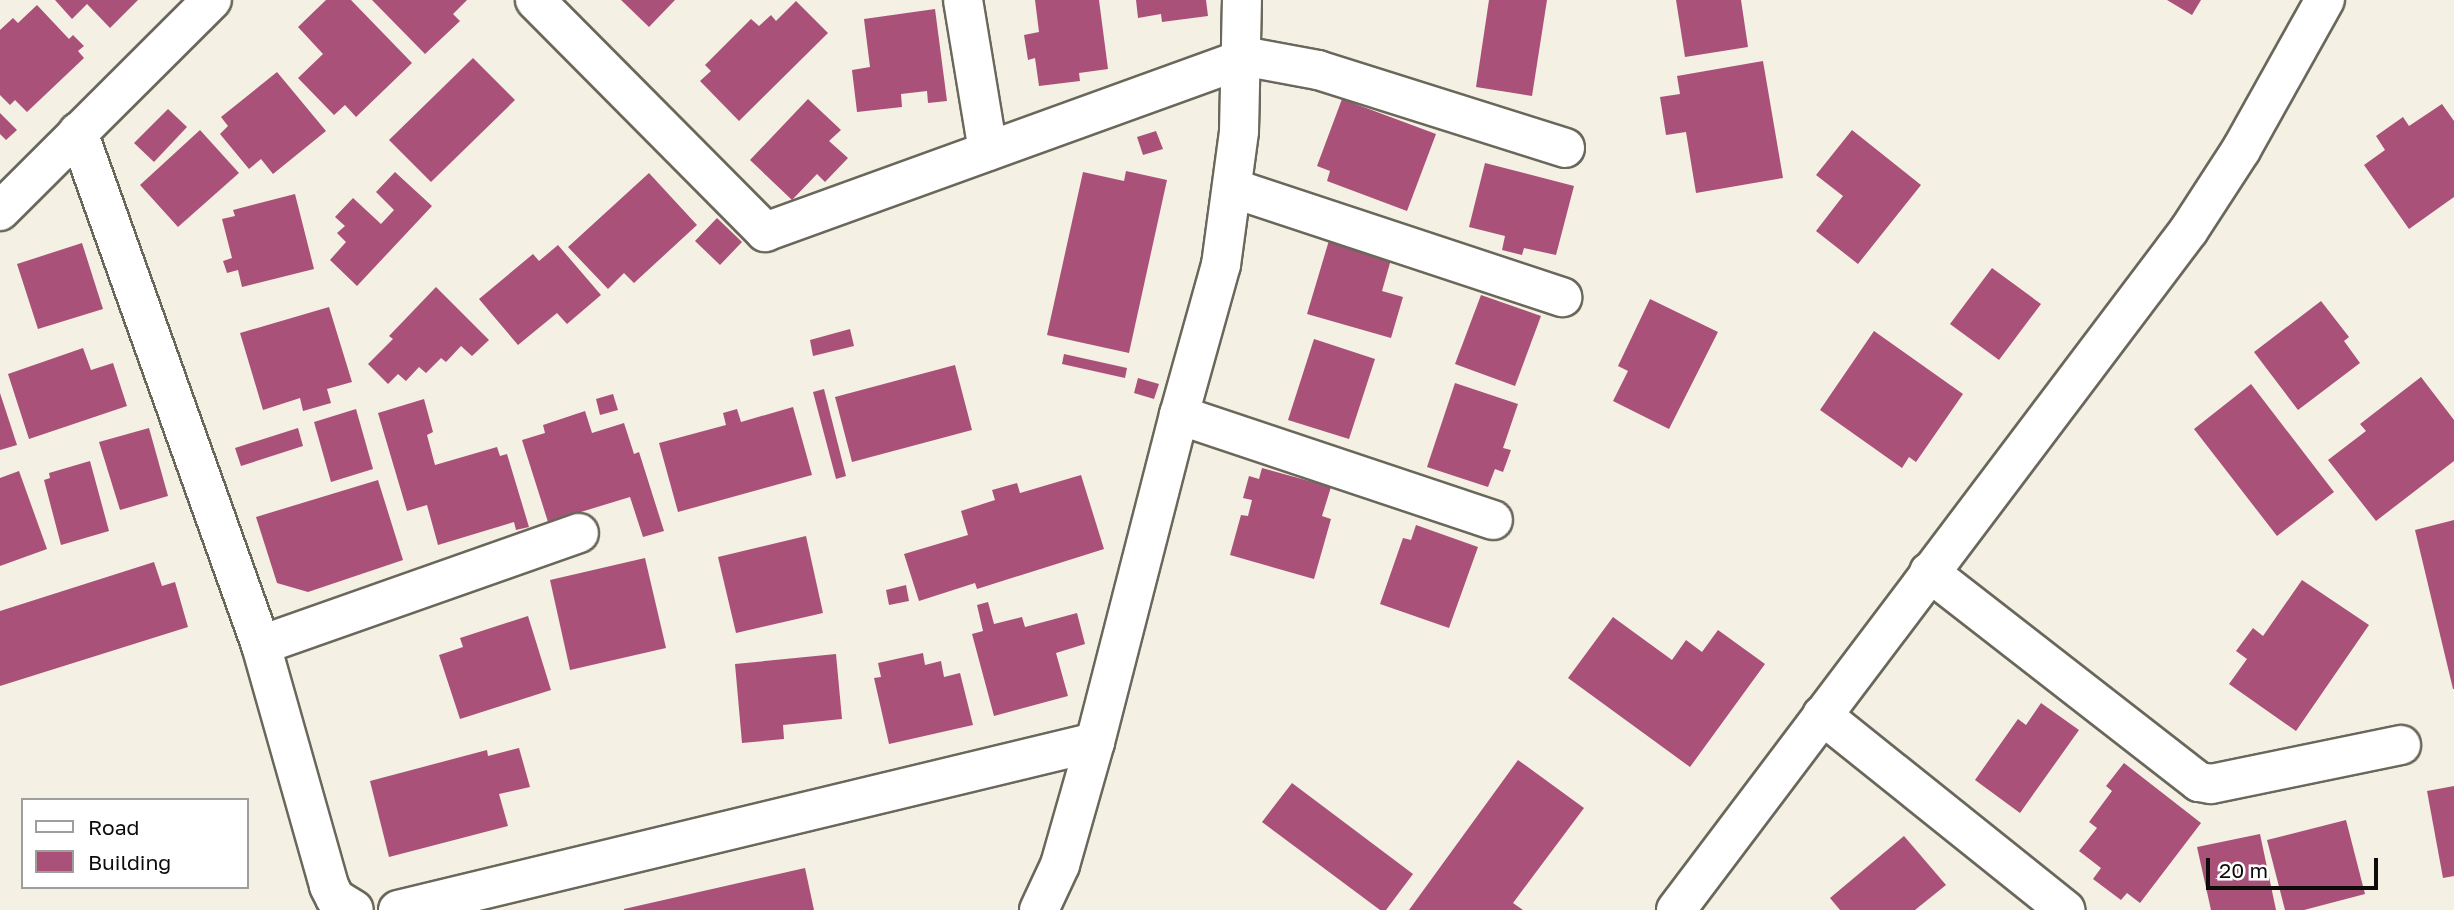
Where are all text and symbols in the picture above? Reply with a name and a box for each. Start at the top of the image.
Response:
legend [21,798,248,889]
text: Road [88,814,139,840]
scale bar [2209,844,2380,888]
text: Building [88,849,171,875]
text: 20 m [2219,857,2268,883]

